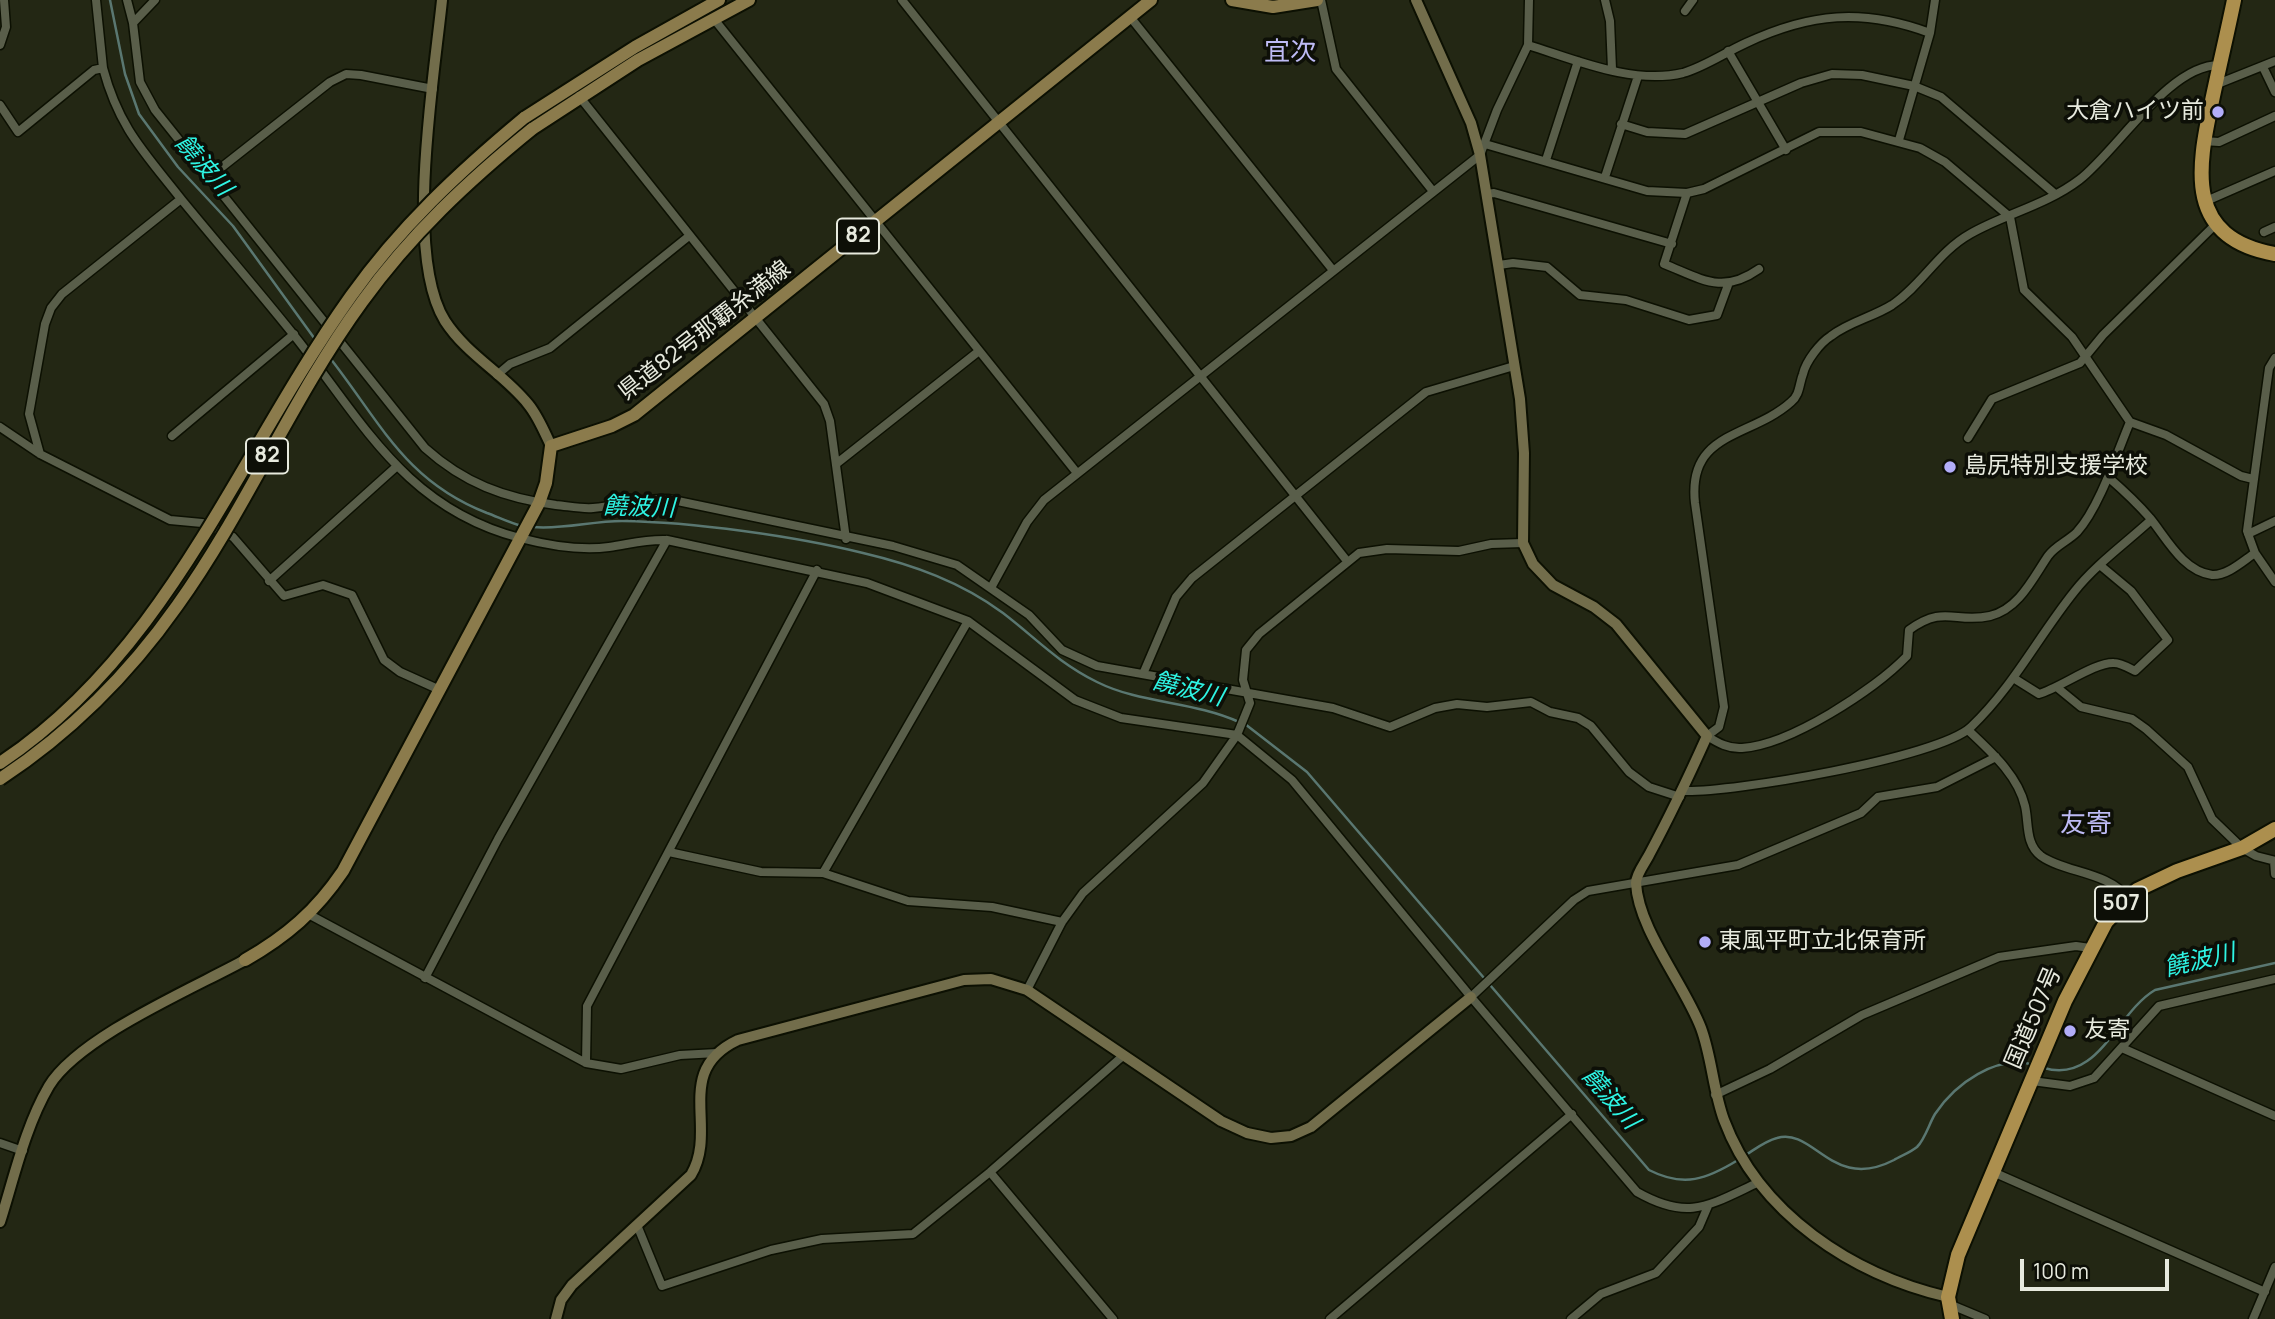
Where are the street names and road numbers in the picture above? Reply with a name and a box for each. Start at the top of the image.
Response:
road number: 82 [837,218,879,254]
street label: 県道82号那覇糸満線 [614,255,796,407]
road number: 82 [246,438,288,474]
road number: 507 [2095,886,2147,922]
street label: 国道507号 [2000,963,2068,1073]

